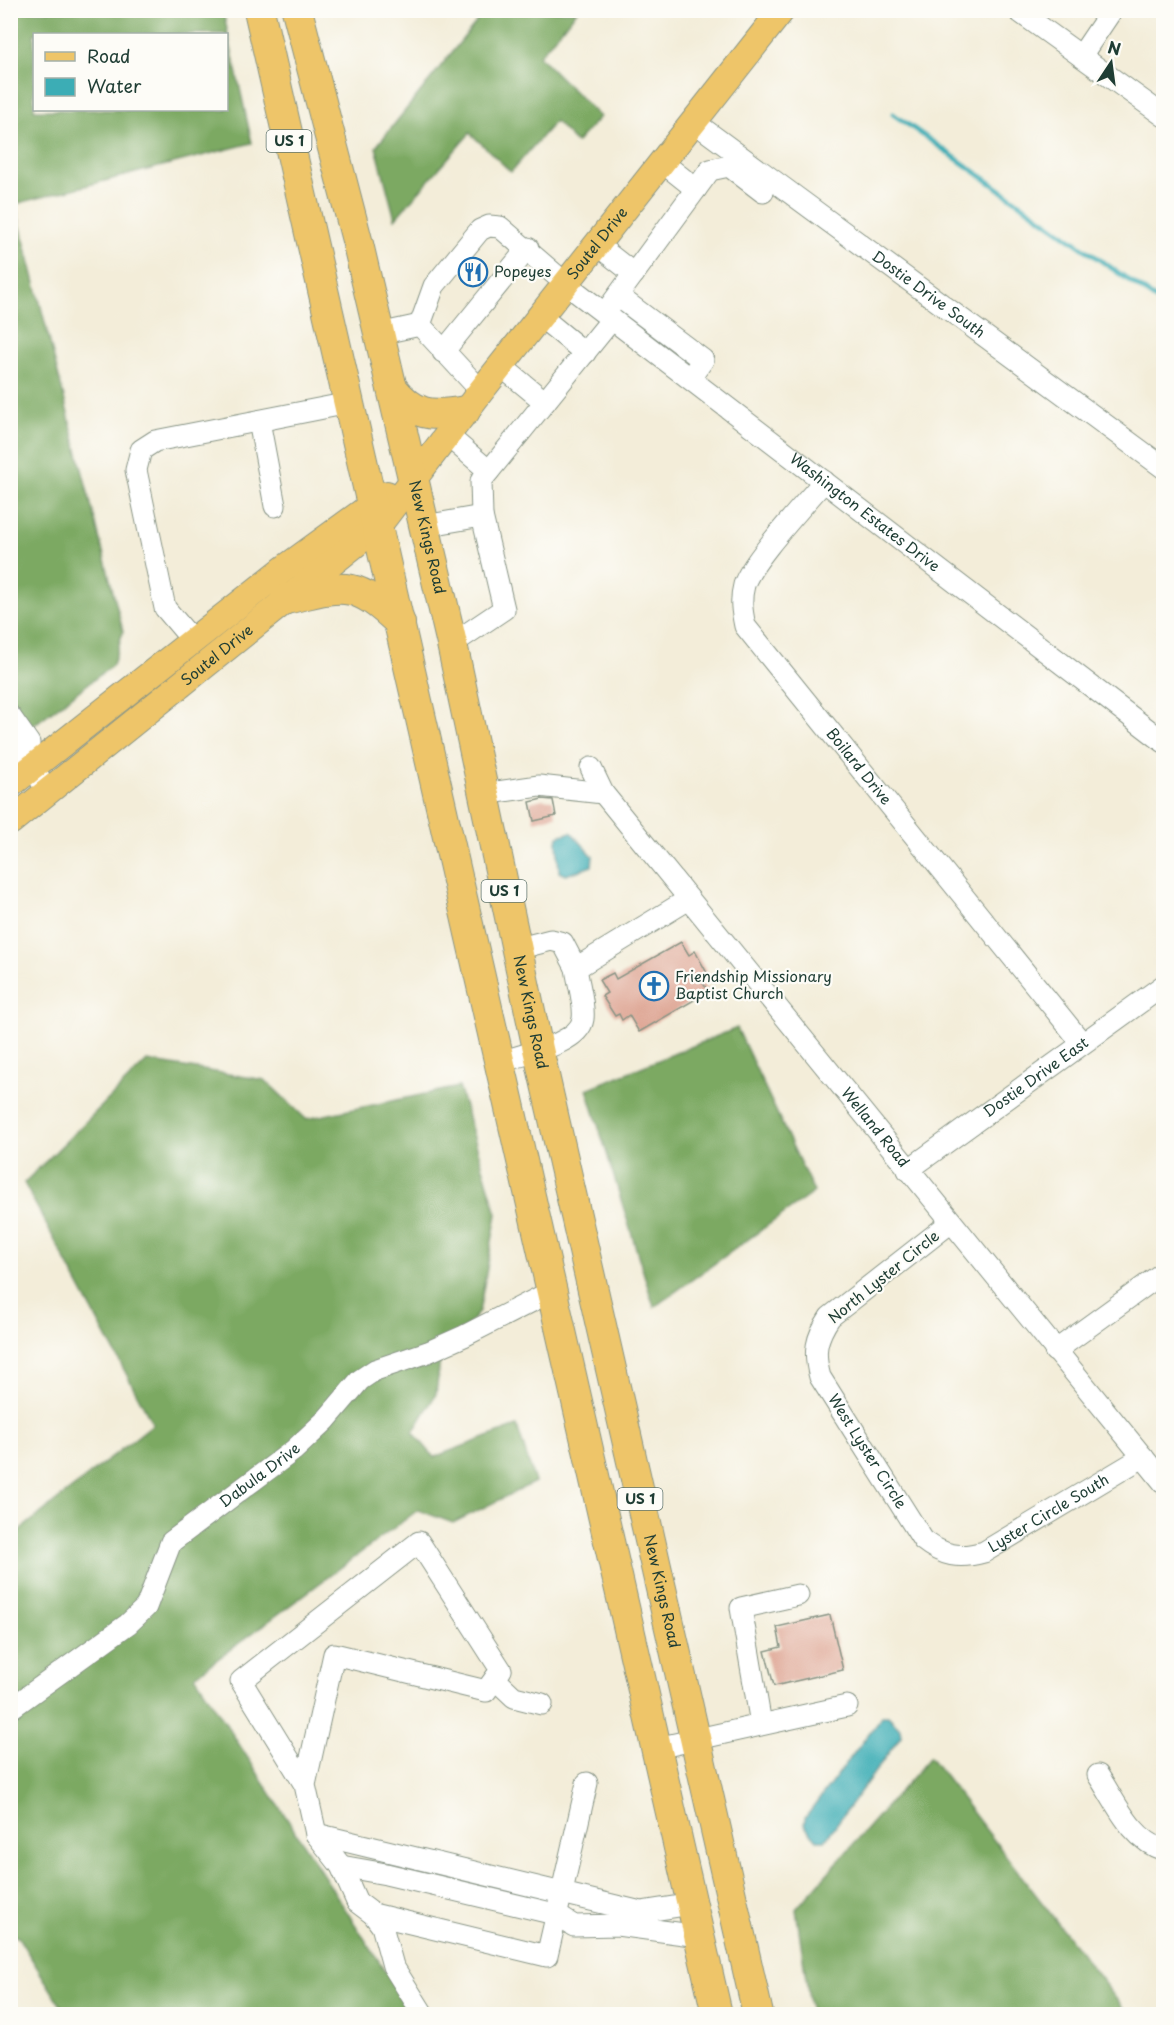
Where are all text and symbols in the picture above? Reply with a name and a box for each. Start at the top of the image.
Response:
legend [33,33,228,111]
north arrow [1081,33,1141,93]
text: N [1106,34,1123,61]
text: Road [87,42,131,69]
text: Water [87,72,142,99]
road number: US 1 [266,130,312,152]
street label: Soutel Drive [560,201,632,284]
street label: Dostie Drive South [868,244,991,343]
restaurant icon: Popeyes [457,256,489,288]
place label: Popeyes [494,259,551,282]
street label: Washington Estates Drive [785,446,945,576]
street label: New Kings Road [404,478,453,596]
street label: Soutel Drive [175,618,257,690]
street label: Boilard Drive [822,722,898,809]
road number: US 1 [482,880,526,902]
street label: New Kings Road [508,952,555,1071]
place label: Friendship Missionary Baptist Church [675,964,832,1004]
church icon: Friendship Missionary Baptist Church [638,970,670,1002]
street label: Dostie Drive East [978,1030,1093,1122]
street label: Welland Road [837,1082,916,1172]
street label: North Lyster Circle [822,1224,944,1328]
street label: West Lyster Circle [823,1389,913,1513]
street label: Dabula Drive [214,1437,305,1512]
street label: Lyster Circle South [983,1467,1113,1557]
road number: US 1 [618,1488,662,1510]
street label: New Kings Road [639,1532,687,1650]

